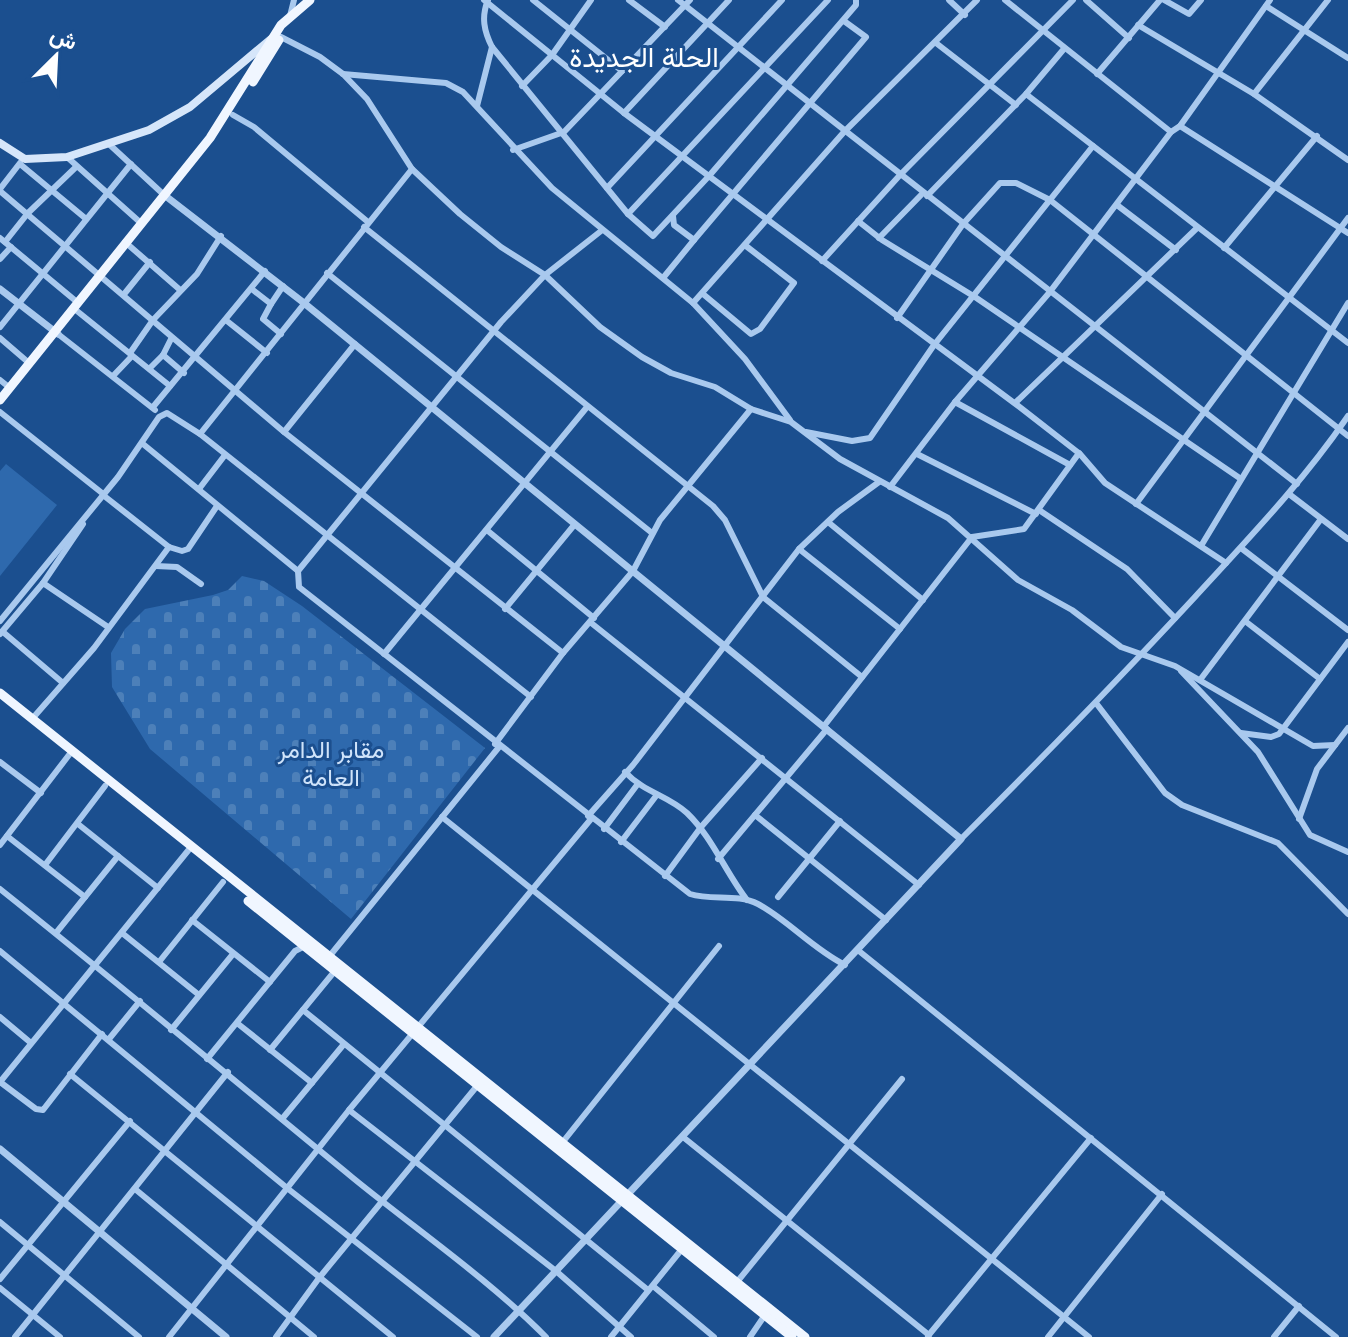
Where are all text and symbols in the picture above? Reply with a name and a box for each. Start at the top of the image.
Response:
north arrow [16,16,96,96]
text: ش [46,20,81,56]
district label: الحلة الجديدة [569,41,719,74]
park label: مقابر الدامر العامة [277,736,384,792]

